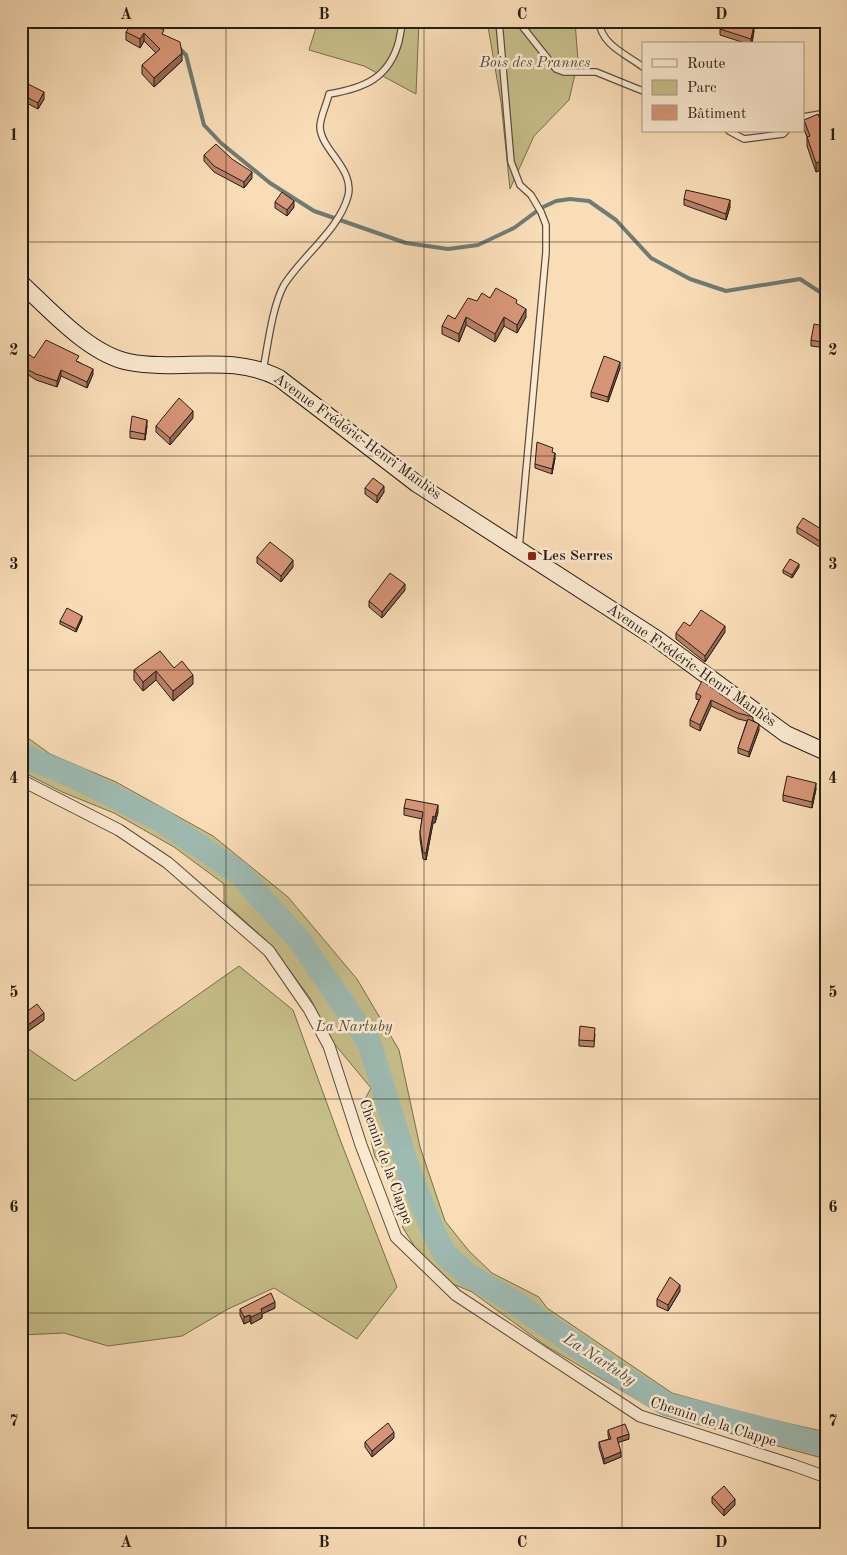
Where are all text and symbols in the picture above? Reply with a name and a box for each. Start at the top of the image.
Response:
text: A [120,7,132,23]
text: B [318,7,330,23]
text: C [517,7,527,23]
text: D [715,7,727,23]
legend [642,42,804,132]
park label: Bois des Prannes [478,56,591,71]
text: Route [687,57,725,72]
text: Parc [687,81,717,96]
text: Bâtiment [687,107,746,122]
text: 1 [9,128,19,144]
text: 1 [828,128,838,144]
text: 2 [9,343,19,359]
text: 2 [828,343,838,359]
street label: Avenue Frédéric-Henri Manhès [271,371,443,503]
place label: Les Serres [542,549,613,564]
marker: Les Serres [526,550,538,562]
text: 3 [9,557,19,573]
text: 3 [828,557,838,573]
street label: Avenue Frédéric-Henri Manhès [604,602,778,730]
text: 4 [9,771,19,787]
text: 4 [828,771,838,787]
text: 5 [9,985,19,1001]
text: 5 [828,985,838,1001]
park label: La Nartuby [314,1020,393,1035]
street label: Chemin de la Clappe [355,1097,415,1227]
text: 6 [9,1200,19,1216]
text: 6 [828,1200,838,1216]
water label: La Nartuby [559,1330,638,1390]
street label: Chemin de la Clappe [648,1395,778,1451]
text: 7 [9,1414,19,1430]
text: 7 [828,1414,838,1430]
text: A [120,1535,132,1551]
text: B [318,1535,330,1551]
text: C [517,1535,527,1551]
text: D [715,1535,727,1551]

